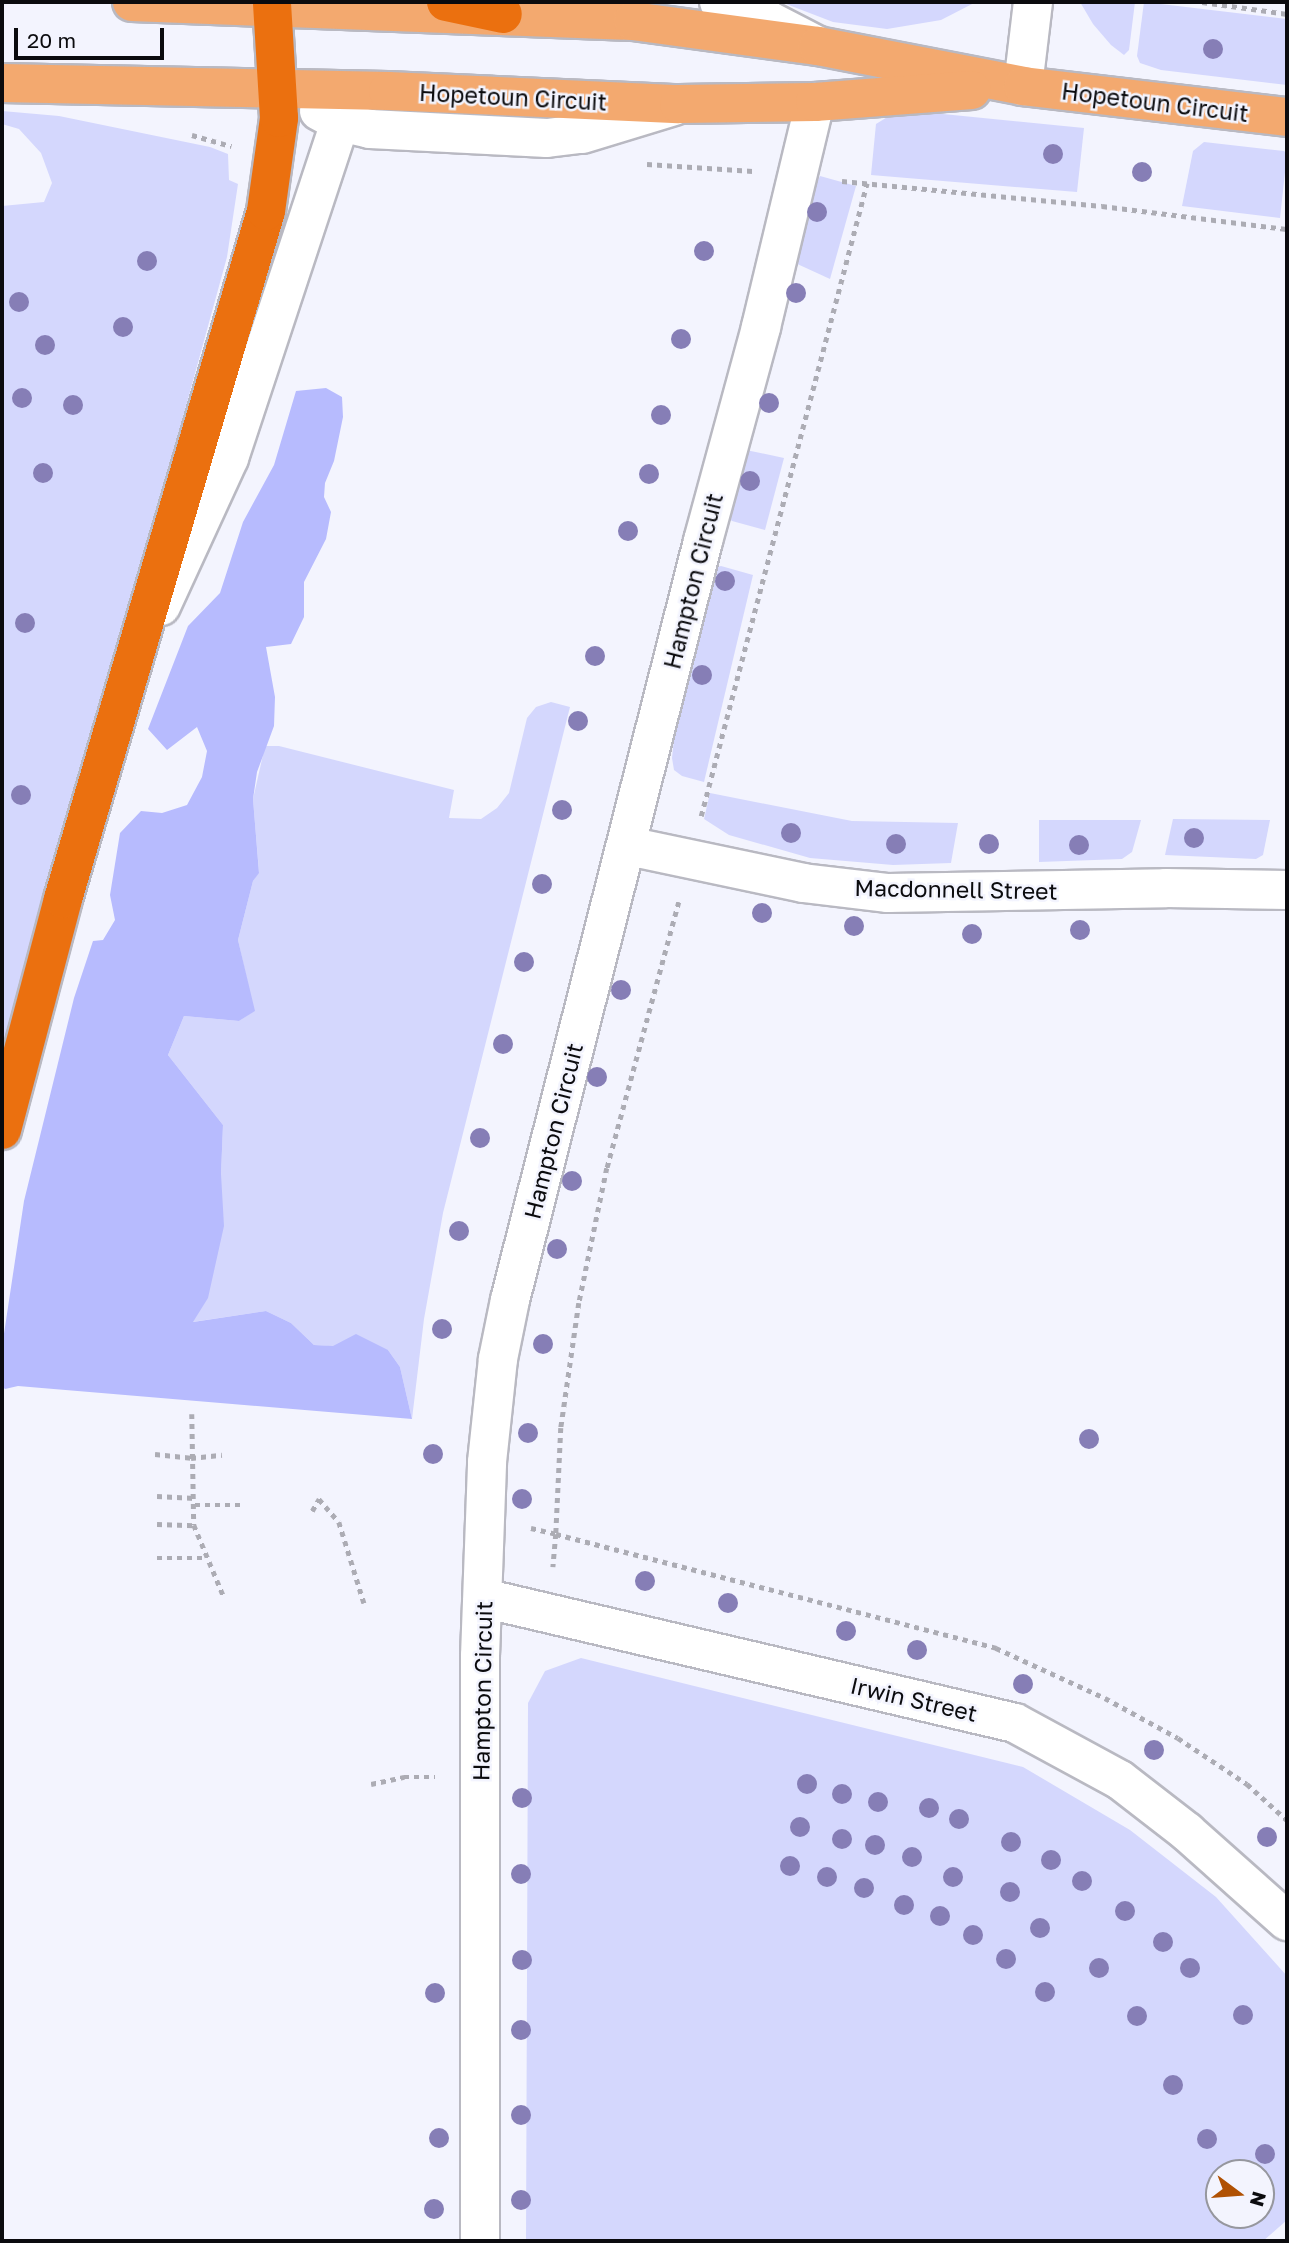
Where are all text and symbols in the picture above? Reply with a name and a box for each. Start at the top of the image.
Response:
scale bar [18,14,168,58]
text: 20 m [27,27,76,53]
street label: Hopetoun Circuit [1060,77,1250,127]
street label: Hopetoun Circuit [418,78,608,116]
street label: Hampton Circuit [658,490,728,672]
street label: Macdonnell Street [854,873,1058,905]
street label: Hampton Circuit [518,1040,588,1222]
street label: Hampton Circuit [467,1601,497,1781]
street label: Irwin Street [848,1671,980,1727]
north arrow [1205,2159,1275,2229]
text: N [1246,2189,1272,2209]

